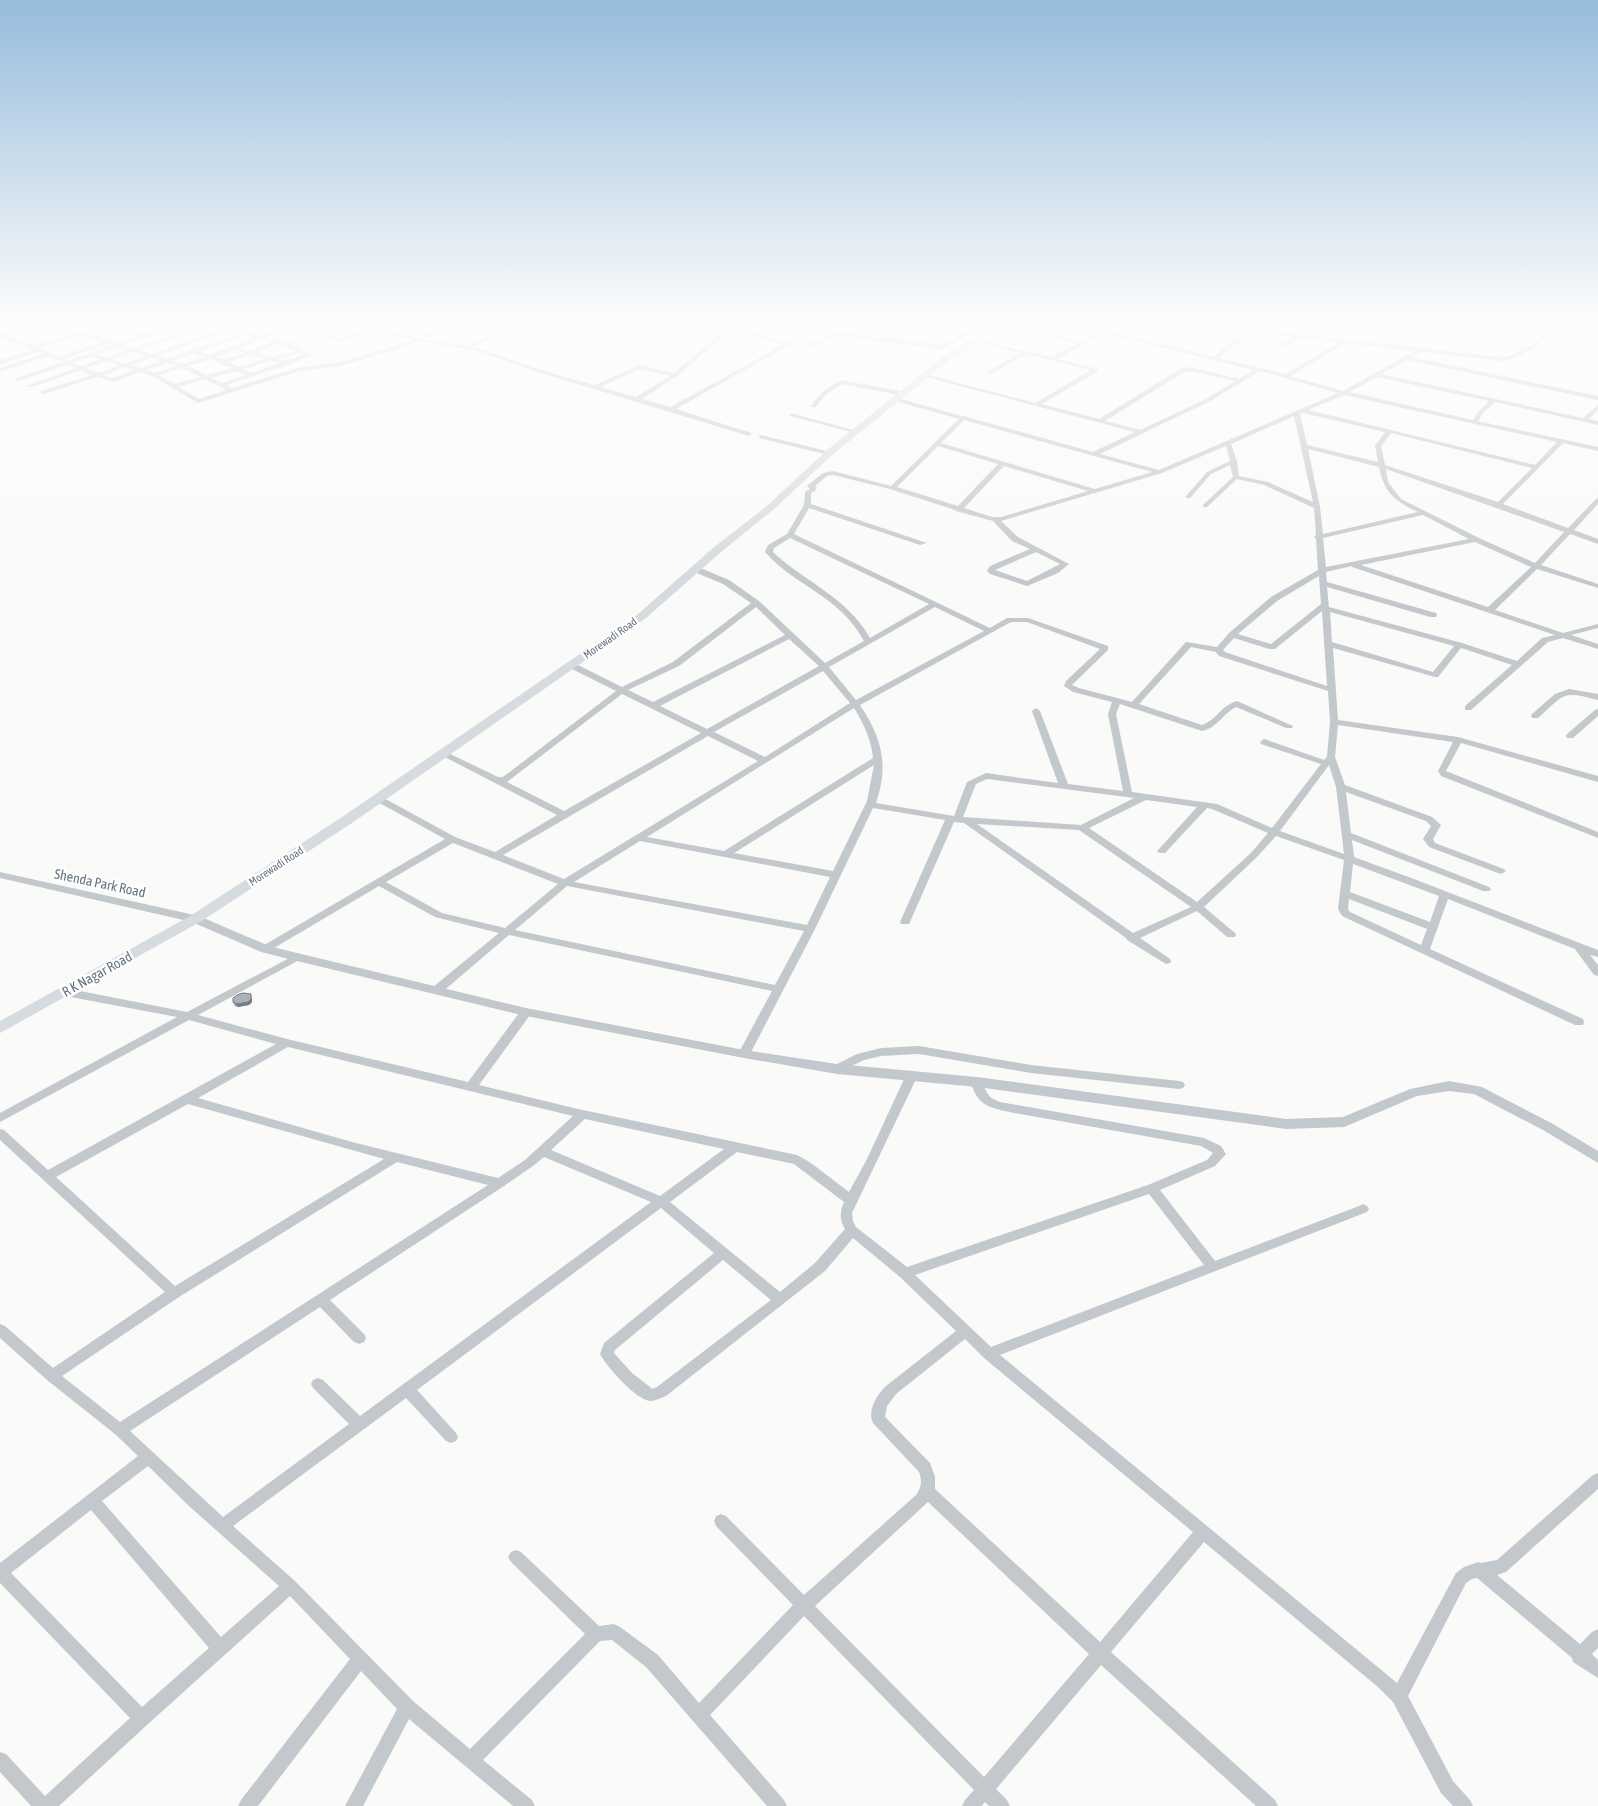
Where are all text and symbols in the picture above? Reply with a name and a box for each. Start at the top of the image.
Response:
street label: Morewadi Road [581,615,639,661]
street label: Morewadi Road [247,844,305,888]
street label: Shenda Park Road [53,866,147,900]
street label: R K Nagar Road [59,948,135,1000]

